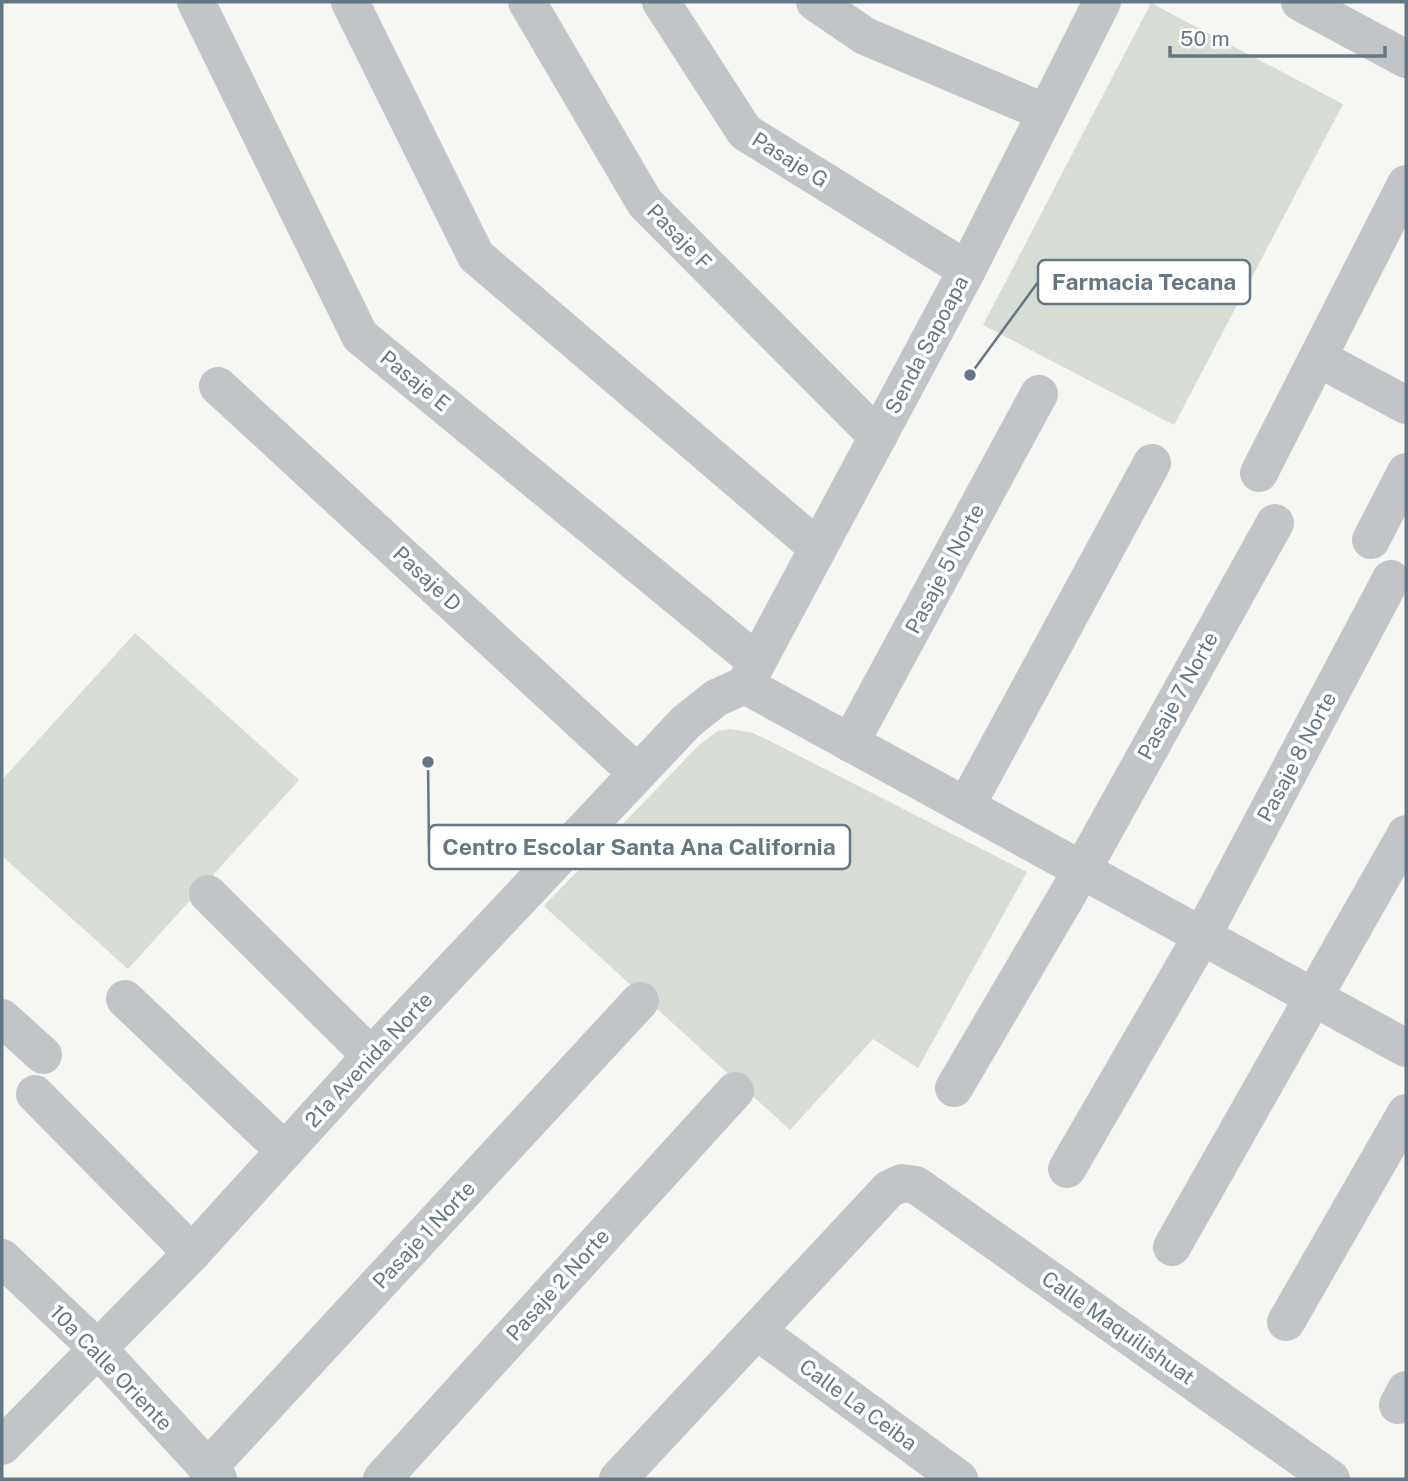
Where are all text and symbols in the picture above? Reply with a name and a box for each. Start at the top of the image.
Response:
scale bar [1170,14,1385,58]
text: 50 m [1180,26,1230,51]
street label: Pasaje G [748,127,833,193]
street label: Pasaje F [642,199,717,275]
callout: Farmacia Tecana [1038,260,1250,304]
text: Farmacia Tecana [1052,268,1236,295]
street label: Senda Sapoapa [880,271,973,418]
street label: Pasaje E [375,345,455,416]
street label: Pasaje 5 Norte [900,500,989,638]
street label: Pasaje D [388,541,467,616]
street label: Pasaje 7 Norte [1132,627,1223,764]
street label: Pasaje 8 Norte [1252,688,1341,826]
callout: Centro Escolar Santa Ana California [429,825,850,869]
text: Centro Escolar Santa Ana California [442,833,836,860]
street label: 21a Avenida Norte [300,987,438,1132]
street label: Pasaje 1 Norte [367,1176,480,1294]
street label: Pasaje 2 Norte [501,1223,614,1346]
street label: Calle Maquilishuat [1037,1266,1199,1390]
street label: 10a Calle Oriente [45,1300,178,1436]
street label: Calle La Ceiba [795,1354,922,1456]

